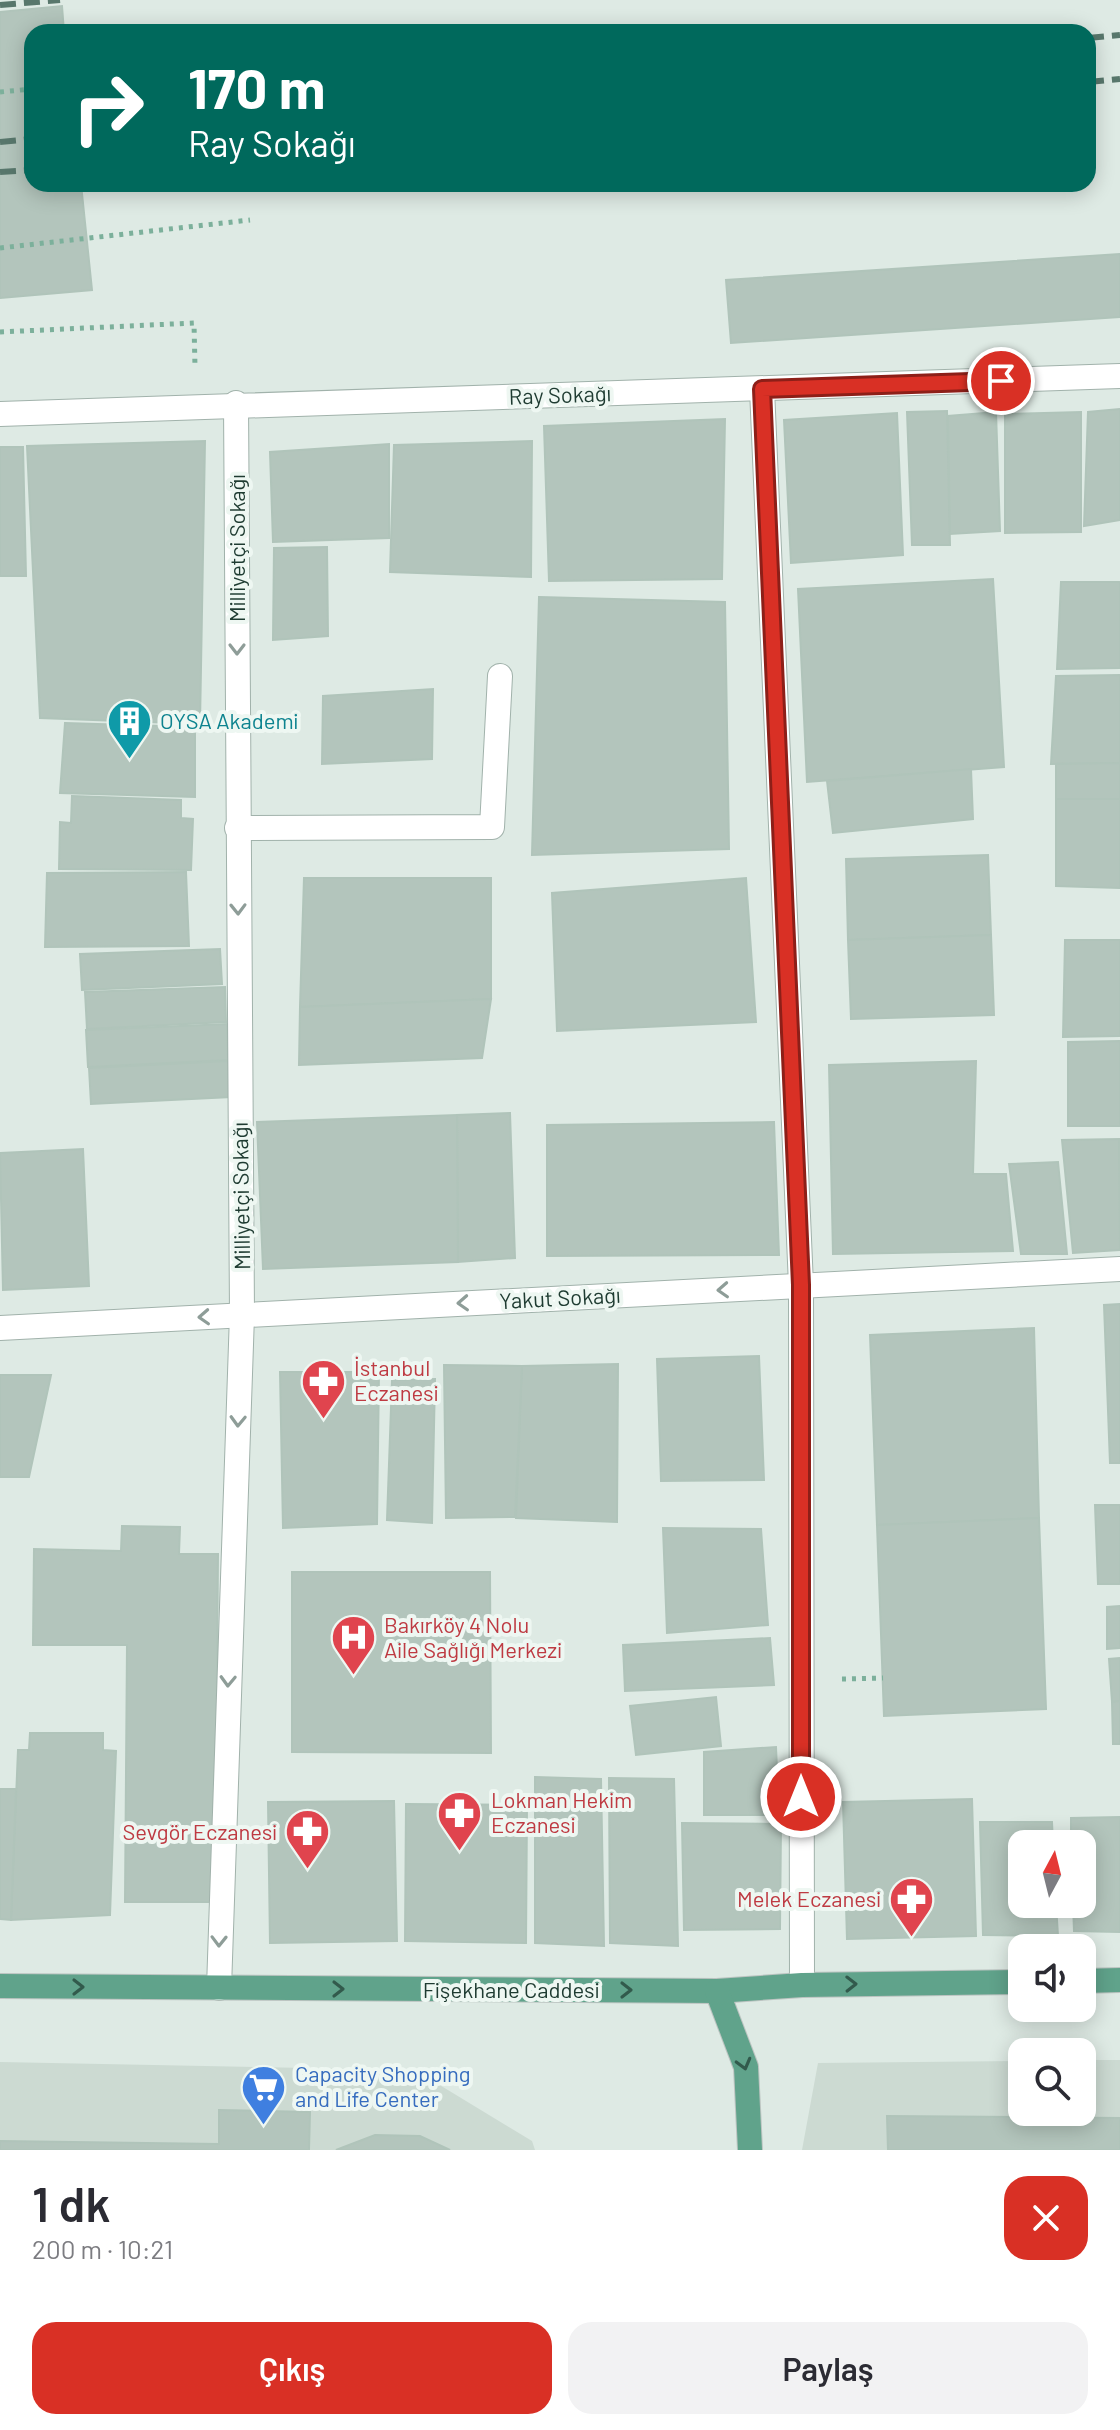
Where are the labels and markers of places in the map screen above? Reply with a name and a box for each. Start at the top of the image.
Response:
pin [967,347,1035,415]
building icon: OYSA Akademi [105,697,153,760]
place label: OYSA Akademi [160,707,298,733]
place label: İstanbul Eczanesi [354,1354,438,1405]
pharmacy icon: İstanbul Eczanesi [299,1357,347,1420]
place label: Bakırköy 4 Nolu Aile Sağlığı Merkezi [384,1611,562,1662]
hospital icon: Bakırköy 4 Nolu Aile Sağlığı Merkezi [329,1614,377,1677]
place label: Lokman Hekim Eczanesi [491,1786,632,1837]
pharmacy icon: Lokman Hekim Eczanesi [436,1789,484,1852]
pharmacy icon: Sevgör Eczanesi [284,1808,332,1871]
place label: Sevgör Eczanesi [122,1818,277,1844]
pharmacy icon: Melek Eczanesi [888,1875,936,1938]
place label: Melek Eczanesi [737,1885,881,1911]
place label: Capacity Shopping and Life Center [295,2060,471,2111]
supermarket icon: Capacity Shopping and Life Center [240,2063,288,2126]

